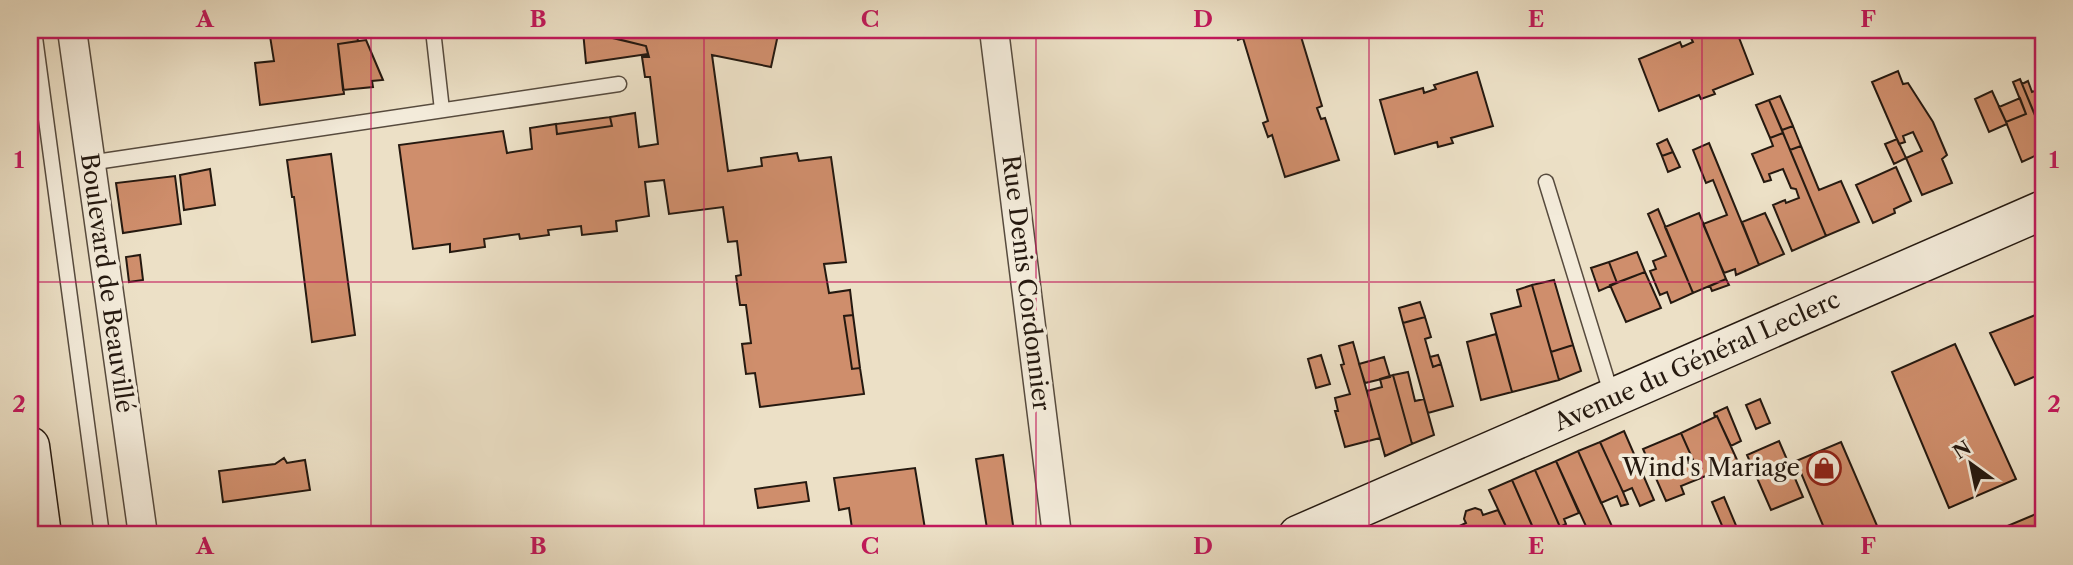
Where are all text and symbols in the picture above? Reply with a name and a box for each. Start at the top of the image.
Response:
text: A [195,5,215,33]
text: B [529,5,547,33]
text: C [861,5,879,33]
text: D [1193,5,1213,33]
text: E [1528,5,1544,33]
text: F [1860,5,1876,33]
text: 1 [14,146,25,174]
text: 1 [2049,146,2060,174]
street label: Boulevard de Beauvillé [75,151,140,415]
street label: Rue Denis Cordonnier [996,153,1057,412]
street label: Avenue du Général Leclerc [1549,284,1844,437]
text: 2 [12,390,26,418]
text: 2 [2047,390,2061,418]
north arrow [1937,428,2007,498]
text: N [1949,436,1975,464]
shop icon: Wind's Mariage [1805,449,1843,487]
place label: Wind's Mariage [1621,453,1800,482]
text: A [195,532,215,560]
text: B [529,532,547,560]
text: C [861,532,879,560]
text: D [1193,532,1213,560]
text: E [1528,532,1544,560]
text: F [1860,532,1876,560]

